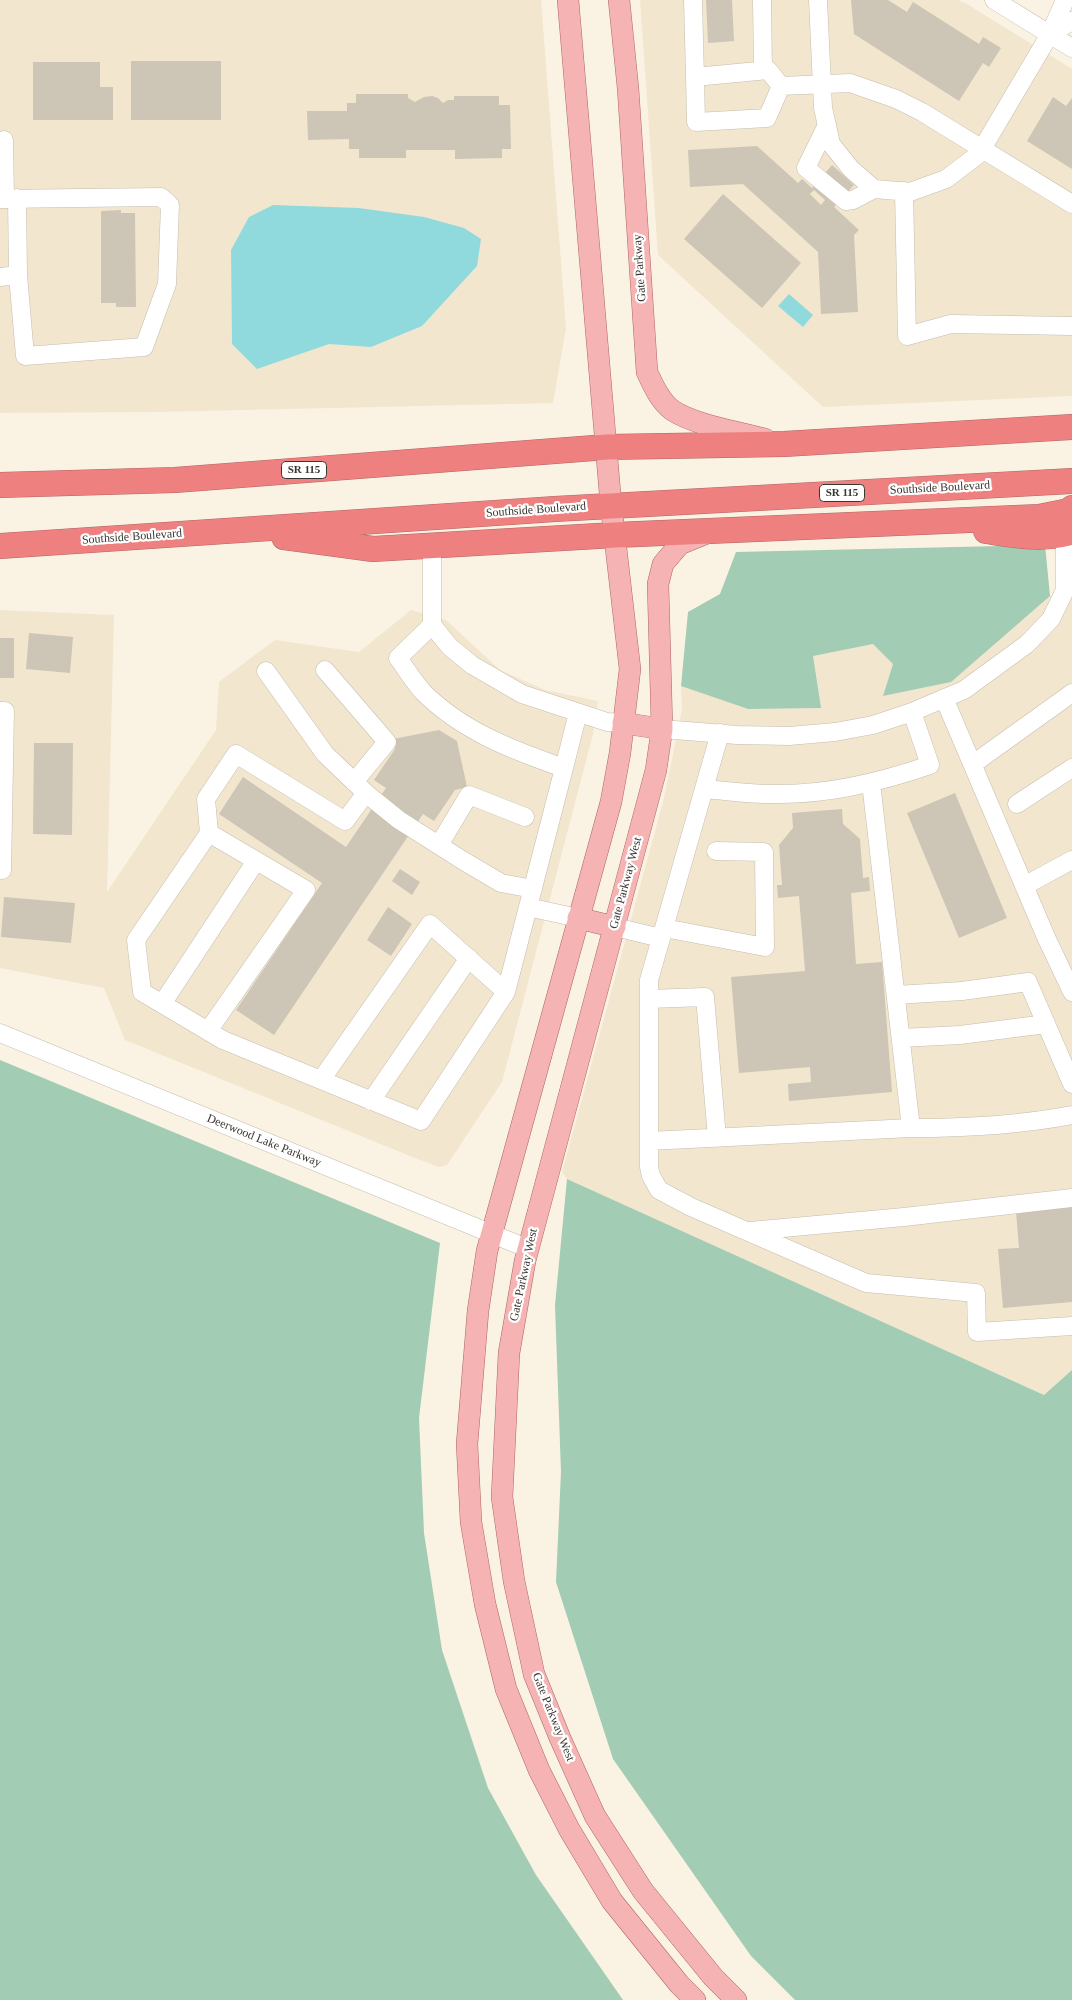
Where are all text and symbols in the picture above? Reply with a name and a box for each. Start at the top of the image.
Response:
street label: Gate Parkway [630,234,650,302]
road number: SR 115 [282,462,326,478]
street label: Southside Boulevard [890,478,990,498]
road number: SR 115 [820,484,864,502]
street label: Southside Boulevard [485,499,587,521]
street label: Southside Boulevard [81,526,183,548]
street label: Gate Parkway West [607,836,645,930]
street label: Deerwood Lake Parkway [205,1111,323,1171]
street label: Gate Parkway West [507,1227,541,1323]
street label: Gate Parkway West [529,1671,577,1763]

